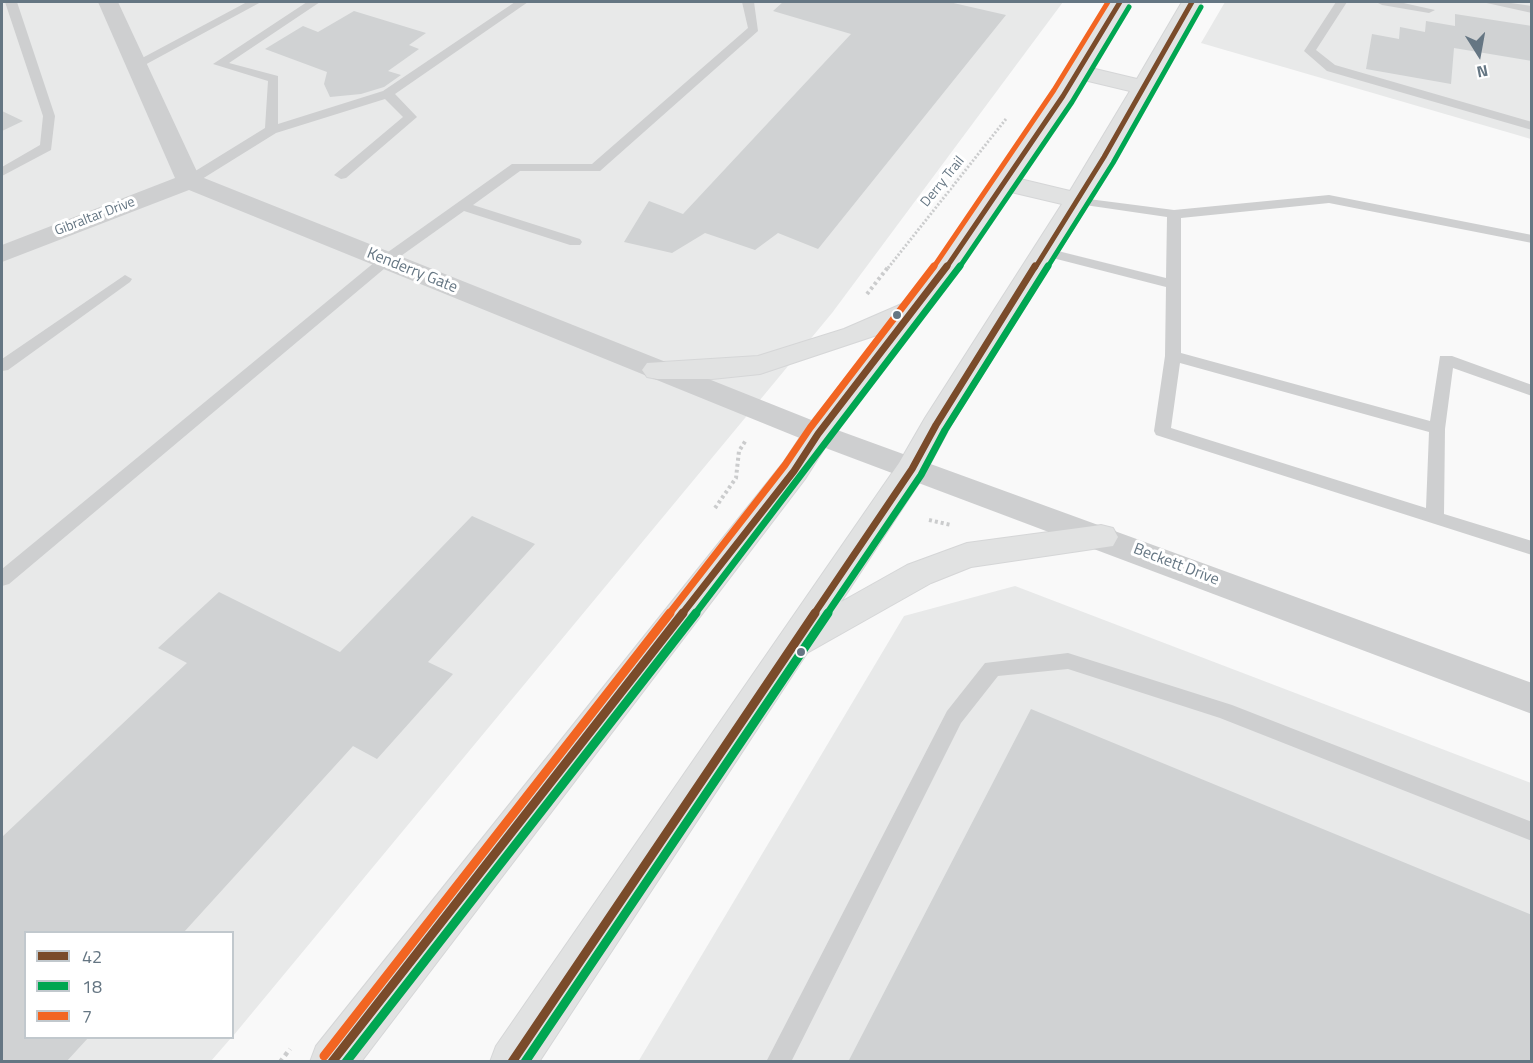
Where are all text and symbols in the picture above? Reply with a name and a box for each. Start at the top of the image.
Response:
north arrow [1449,24,1509,84]
text: N [1475,59,1490,85]
street label: Derry Trail [918,153,968,211]
street label: Gibraltar Drive [52,194,138,240]
street label: Kenderry Gate [364,244,460,298]
unlabelled marker [891,309,903,321]
street label: Beckett Drive [1130,540,1222,590]
unlabelled marker [795,646,807,658]
legend [24,931,234,1039]
text: 42 [82,943,102,970]
text: 18 [82,973,102,1000]
text: 7 [82,1003,92,1030]

